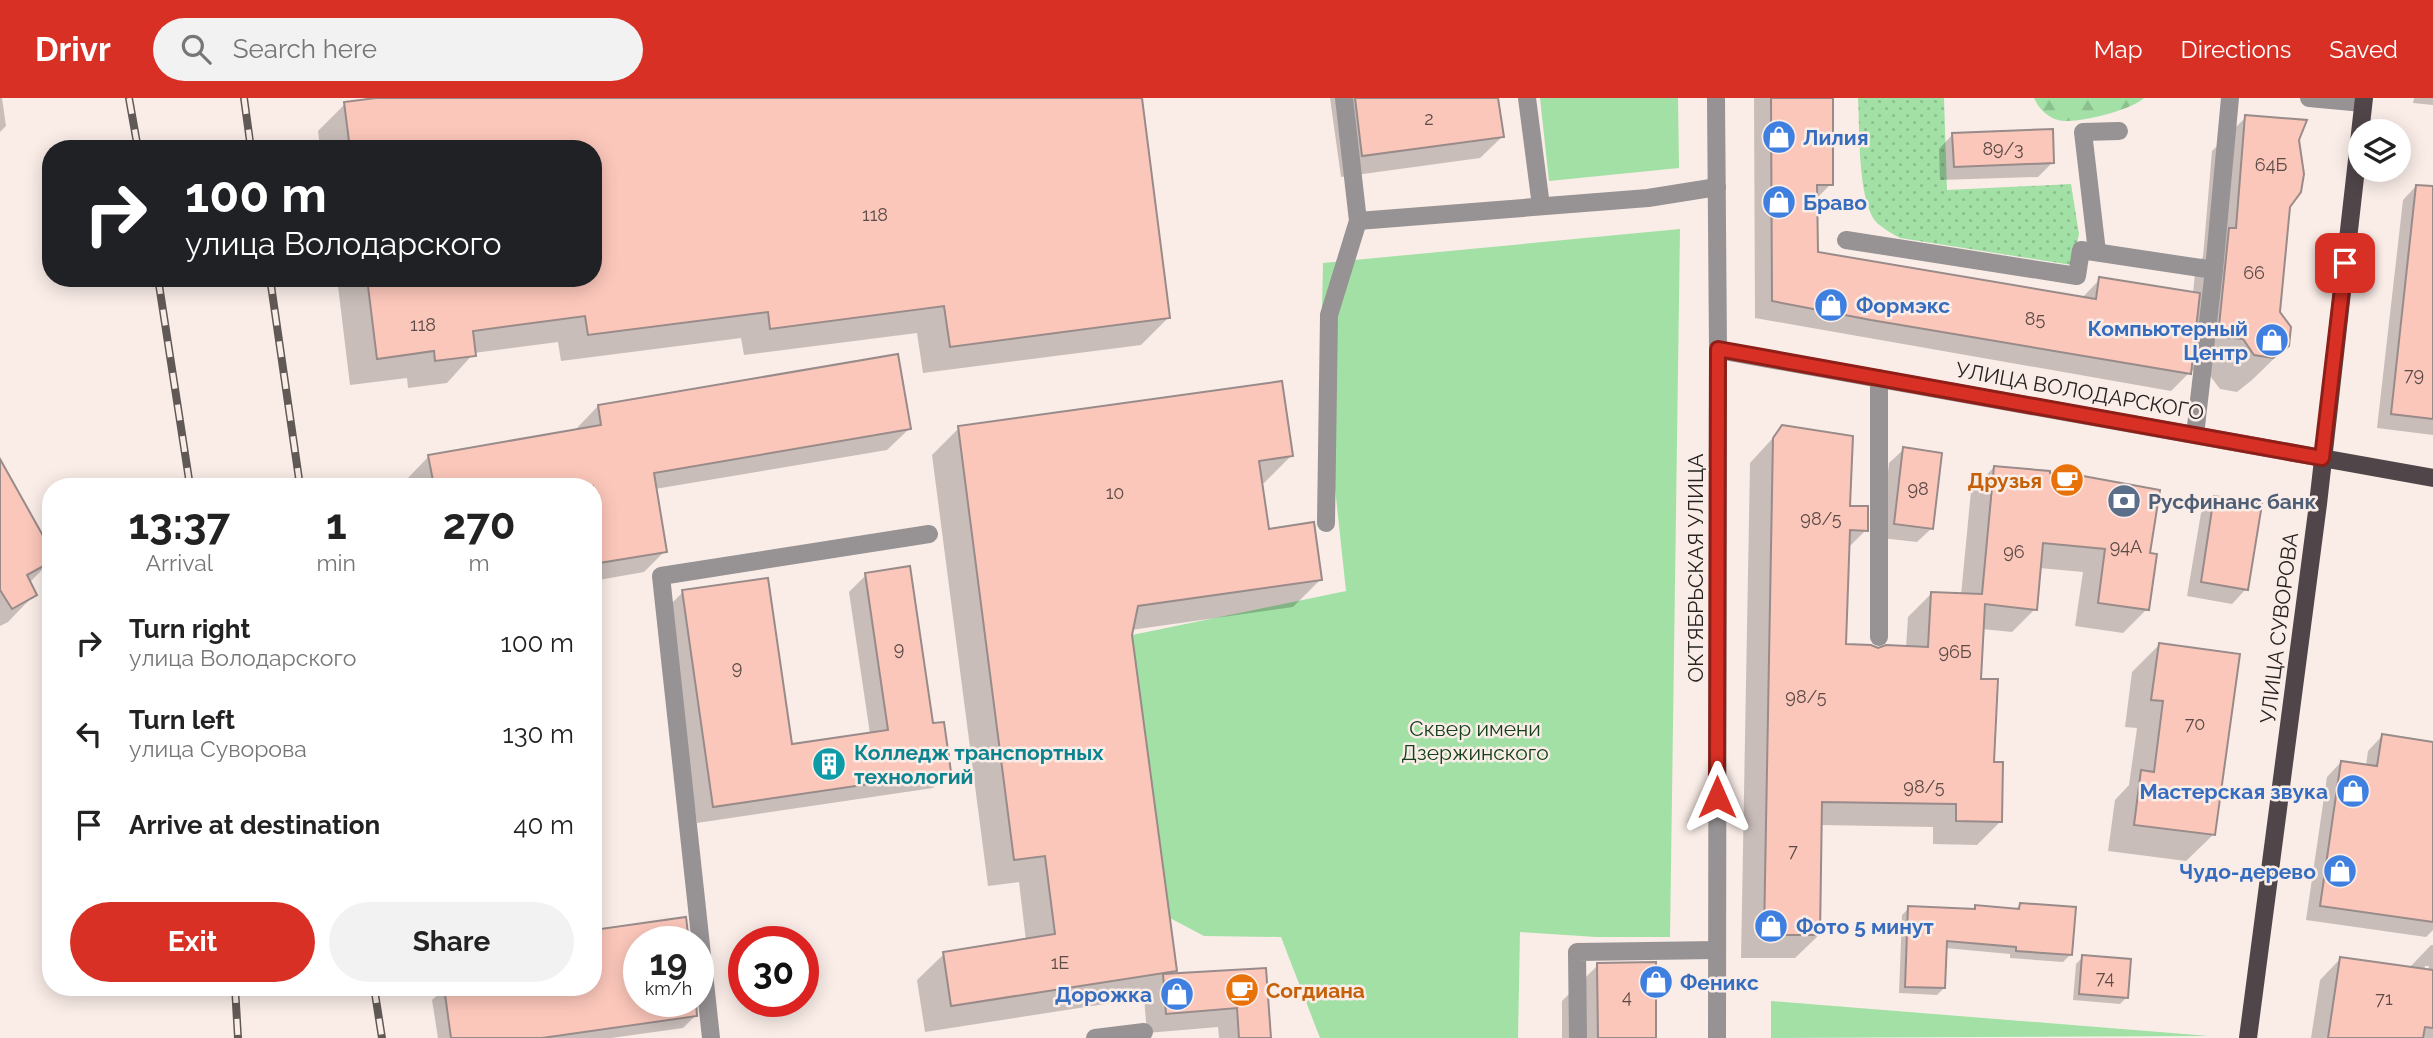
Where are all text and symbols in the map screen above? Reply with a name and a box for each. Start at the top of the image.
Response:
search box [153,18,643,81]
text: Drivr [35,30,111,69]
icon: search [177,30,215,68]
text: Search here [233,34,377,64]
text: Map [2094,35,2143,64]
text: Directions [2181,35,2291,64]
text: Saved [2329,35,2398,64]
house number: 2 [1424,108,1434,129]
shop icon: Лилия [1760,118,1798,156]
map controls [2348,119,2411,182]
button: layers [2348,119,2411,182]
place label: Лилия [1803,125,1869,150]
house number: 89/3 [1982,138,2024,159]
house number: 64Б [2255,154,2287,175]
text: 100 m [185,166,327,223]
icon: right [70,168,161,259]
shop icon: Браво [1760,183,1798,221]
place label: Браво [1803,190,1867,215]
house number: 118 [862,204,888,225]
text: улица Володарского [185,225,501,262]
pin [2315,233,2375,293]
icon: arrive [2326,244,2364,282]
house number: 66 [2243,262,2265,283]
shop icon: Формэкс [1812,286,1850,324]
place label: Формэкс [1856,293,1950,318]
house number: 85 [2025,308,2045,329]
house number: 118 [410,314,436,335]
place label: Компьютерный Центр [2087,316,2248,365]
shop icon: Компьютерный Центр [2253,321,2291,359]
street label: УЛИЦА ВОЛОДАРСКОГО [1954,357,2206,425]
house number: 79 [2404,364,2424,385]
street label: ОКТЯБРЬСКАЯ УЛИЦА [1683,454,1708,682]
cafe icon: Друзья [2048,461,2086,499]
place label: Друзья [1968,468,2042,493]
house number: 98 [1907,478,1929,499]
house number: 10 [1106,482,1124,503]
bank icon: Русфинанс банк [2105,482,2143,520]
place label: Русфинанс банк [2148,489,2317,514]
text: 13:37 [128,500,230,549]
text: 1 [326,500,347,549]
text: 270 [442,500,516,549]
house number: 98/5 [1800,508,1842,529]
street label: УЛИЦА СУВОРОВА [2255,531,2303,725]
house number: 94А [2110,536,2142,557]
house number: 96 [2003,541,2025,562]
text: Arrival [146,549,213,576]
text: min [316,549,356,576]
text: m [468,549,490,576]
text: Turn right [129,614,250,644]
icon: right [70,624,108,662]
text: 100 m [501,628,574,658]
house number: 9 [894,638,904,659]
house number: 96Б [1938,641,1972,662]
text: улица Володарского [129,644,356,671]
house number: 9 [732,657,742,678]
house number: 98/5 [1785,686,1827,707]
text: Turn left [129,705,235,735]
house number: 70 [2185,713,2205,734]
icon: left [70,715,108,753]
park label: Сквер имени Дзержинского [1401,716,1549,765]
text: 130 m [503,719,574,749]
text: улица Суворова [129,735,307,762]
place label: Колледж транспортных технологий [854,740,1104,789]
building icon: Колледж транспортных технологий [810,745,848,783]
position arrow [1680,760,1754,834]
shop icon: Мастерская звука [2334,772,2372,810]
house number: 98/5 [1903,776,1945,797]
place label: Мастерская звука [2139,779,2328,804]
icon: arrive [70,806,108,844]
text: Arrive at destination [129,810,380,840]
text: 40 m [513,810,574,840]
house number: 7 [1788,840,1798,861]
shop icon: Чудо-дерево [2321,852,2359,890]
place label: Чудо-дерево [2179,859,2316,884]
button: Exit [70,902,315,982]
button: Share [329,902,574,982]
shop icon: Фото 5 минут [1752,907,1790,945]
place label: Фото 5 минут [1796,914,1934,939]
speed limit sign: 30 [728,926,819,1017]
text: 19 [650,942,687,983]
house number: 1Е [1051,952,1069,973]
shop icon: Феникс [1637,963,1675,1001]
house number: 74 [2096,967,2114,988]
place label: Феникс [1680,970,1759,995]
cafe icon: Согдиана [1223,971,1261,1009]
shop icon: Дорожка [1158,975,1196,1013]
text: km/h [645,978,692,999]
place label: Согдиана [1266,978,1365,1003]
place label: Дорожка [1055,982,1152,1007]
house number: 4 [1622,986,1632,1007]
house number: 71 [2375,988,2393,1009]

